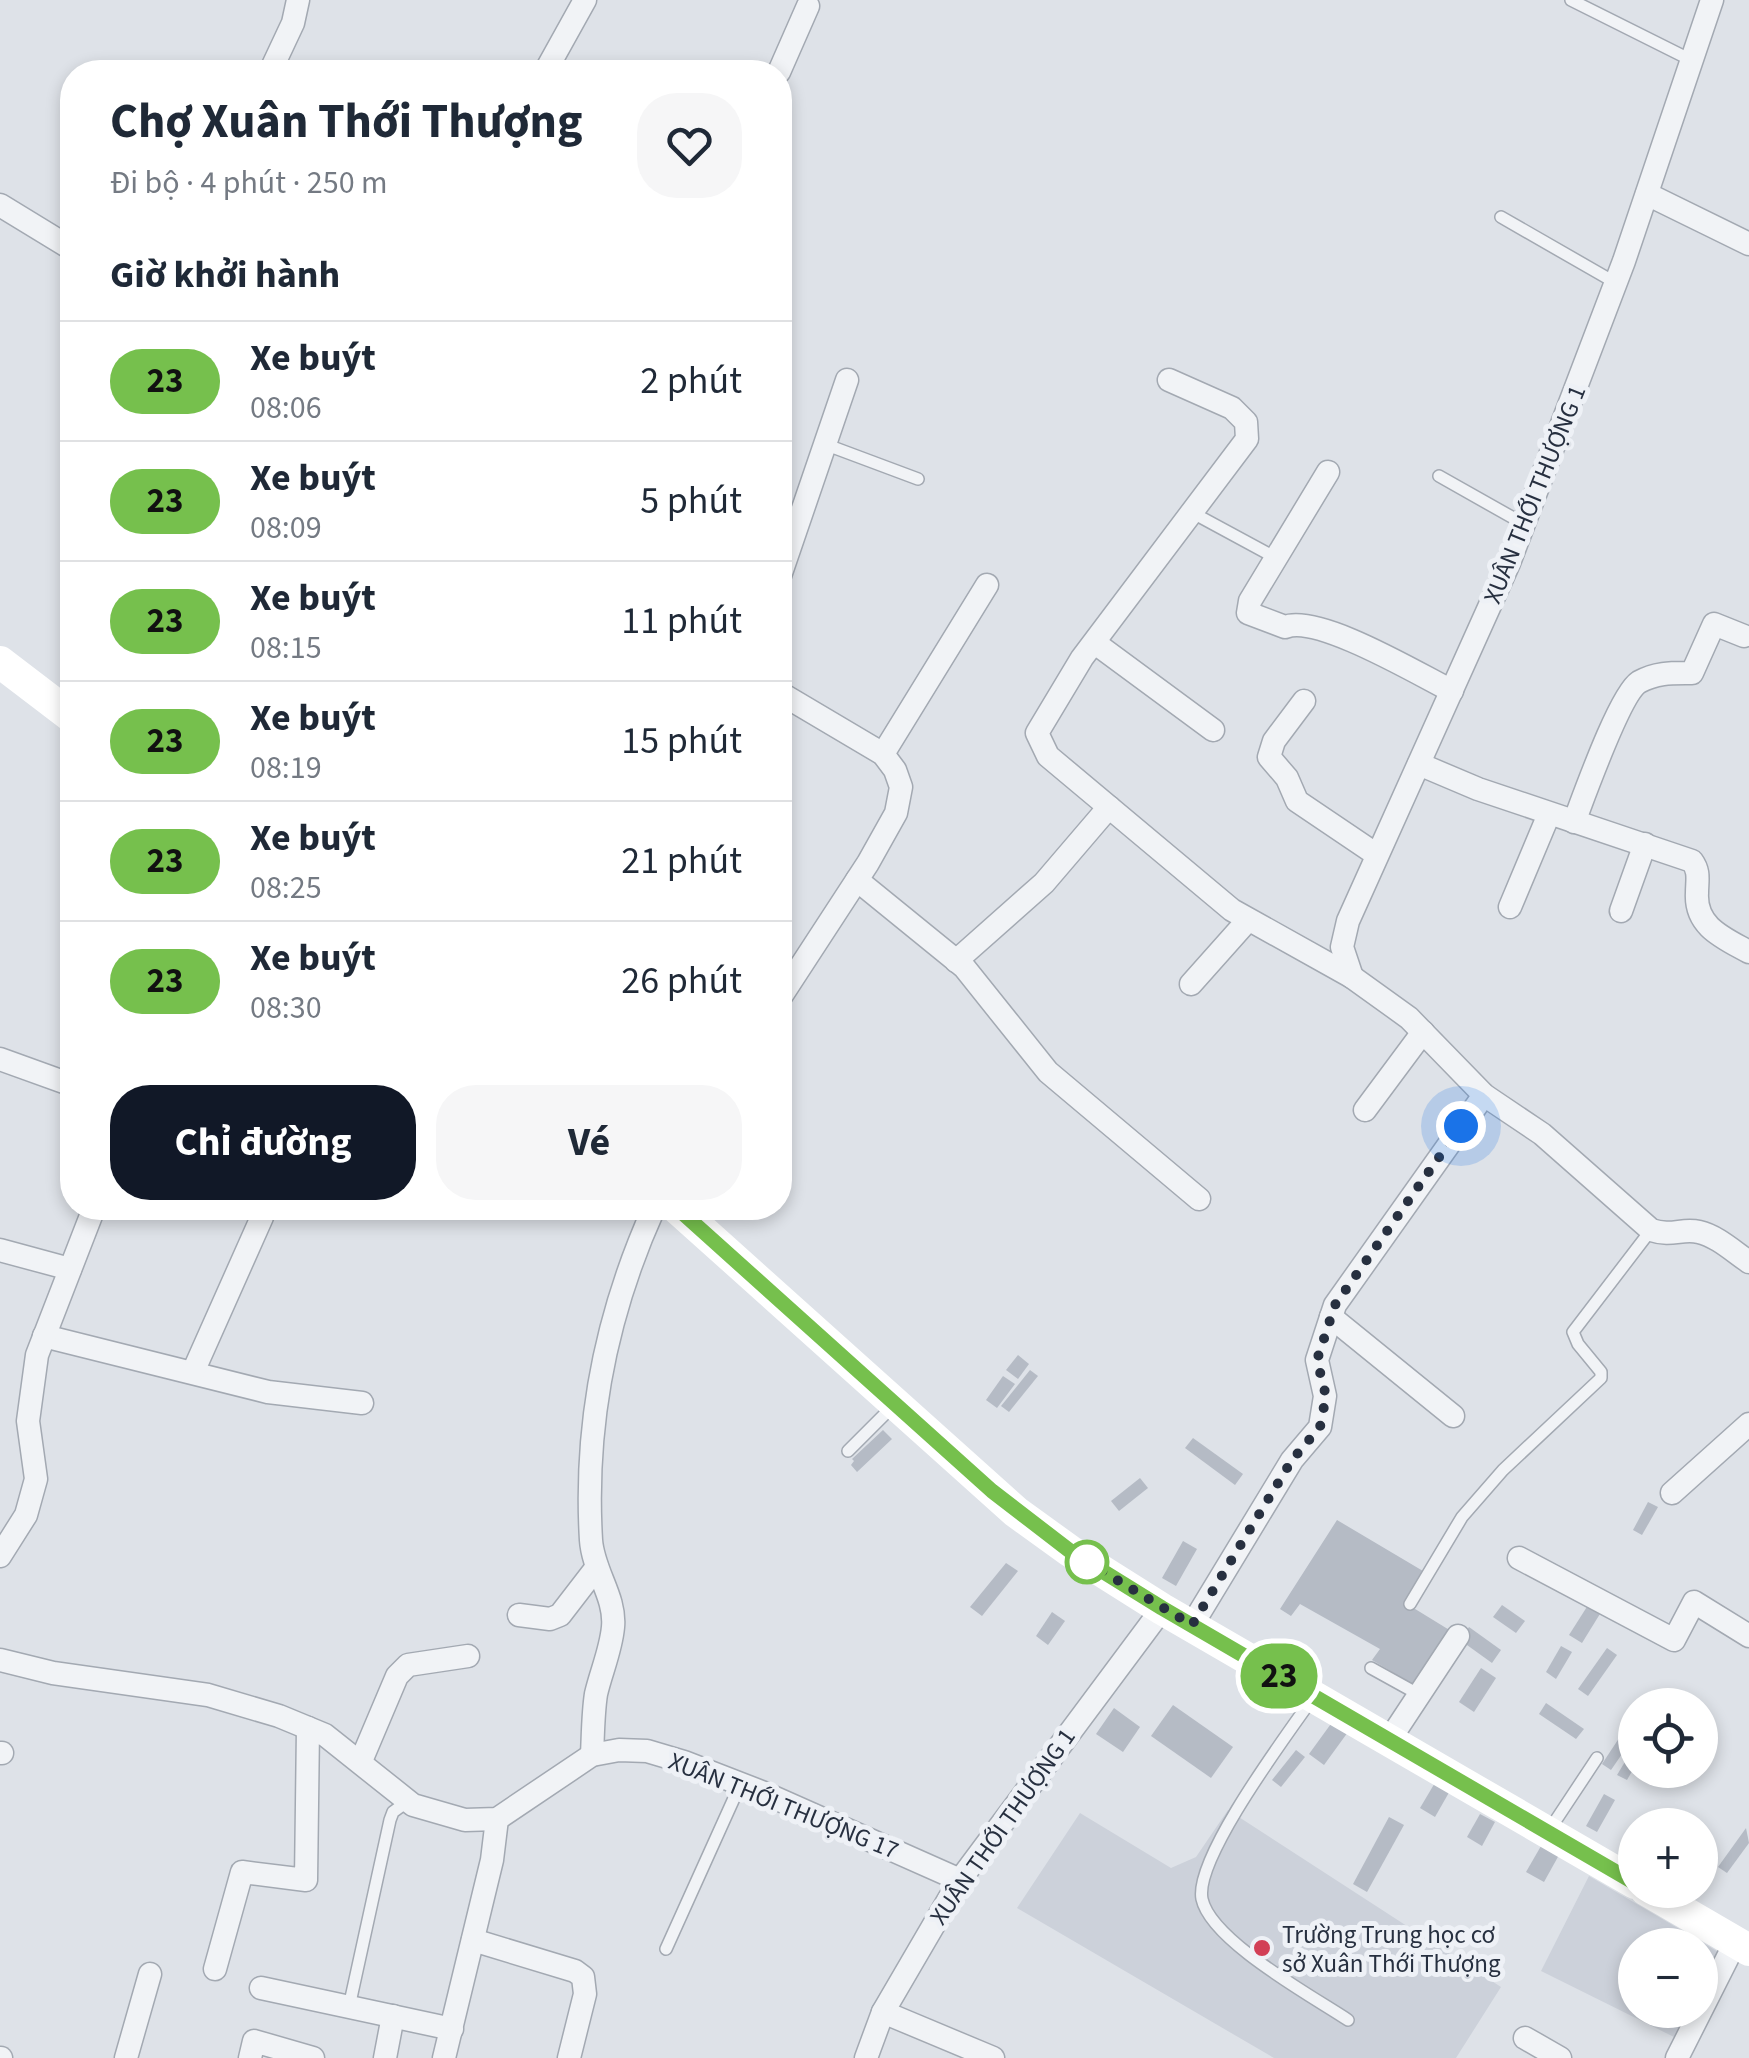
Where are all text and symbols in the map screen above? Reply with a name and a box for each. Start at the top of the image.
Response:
text: Chợ Xuân Thới Thượng [110,88,583,156]
button: heart [637,93,742,198]
text: Đi bộ · 4 phút · 250 m [110,160,388,206]
text: Giờ khởi hành [110,248,340,302]
text: Xe buýt [250,331,376,385]
text: 2 phút [640,354,742,408]
text: 23 [147,356,183,406]
street label: XUÂN THỚI THƯỢNG 1 [1475,380,1595,609]
text: 08:06 [250,385,322,431]
text: Xe buýt [250,451,376,505]
text: 5 phút [640,474,742,528]
text: 23 [147,476,183,526]
text: 08:09 [250,505,322,551]
text: Xe buýt [250,571,376,625]
text: 11 phút [621,594,742,648]
text: 23 [147,596,183,646]
text: 08:15 [250,625,322,671]
text: Xe buýt [250,691,376,745]
text: 15 phút [621,714,742,768]
text: 23 [147,716,183,766]
text: 08:19 [250,745,322,791]
text: Xe buýt [250,811,376,865]
text: 21 phút [621,834,742,888]
text: 23 [147,836,183,886]
text: 08:25 [250,865,322,911]
text: Xe buýt [250,931,376,985]
text: 26 phút [621,954,742,1008]
text: 23 [147,956,183,1006]
text: 08:30 [250,985,322,1031]
button: Chỉ đường [110,1085,416,1200]
button: Vé [436,1085,742,1200]
your location [1436,1101,1486,1151]
unlabelled marker [1066,1541,1108,1583]
line badge: 23 [1234,1644,1324,1708]
text: 23 [1261,1651,1297,1701]
map controls [1618,1688,1718,2028]
button: locate [1618,1688,1718,1788]
street label: XUÂN THỚI THƯỢNG 1 [921,1721,1084,1932]
street label: XUÂN THỚI THƯỢNG 17 [663,1743,904,1869]
button: + [1618,1808,1718,1908]
place label: Trường Trung học cơ sở Xuân Thới Thượng [1282,1917,1501,1982]
button: − [1618,1928,1718,2028]
marker: Trường Trung học cơ sở Xuân Thới Thượng [1251,1937,1273,1959]

